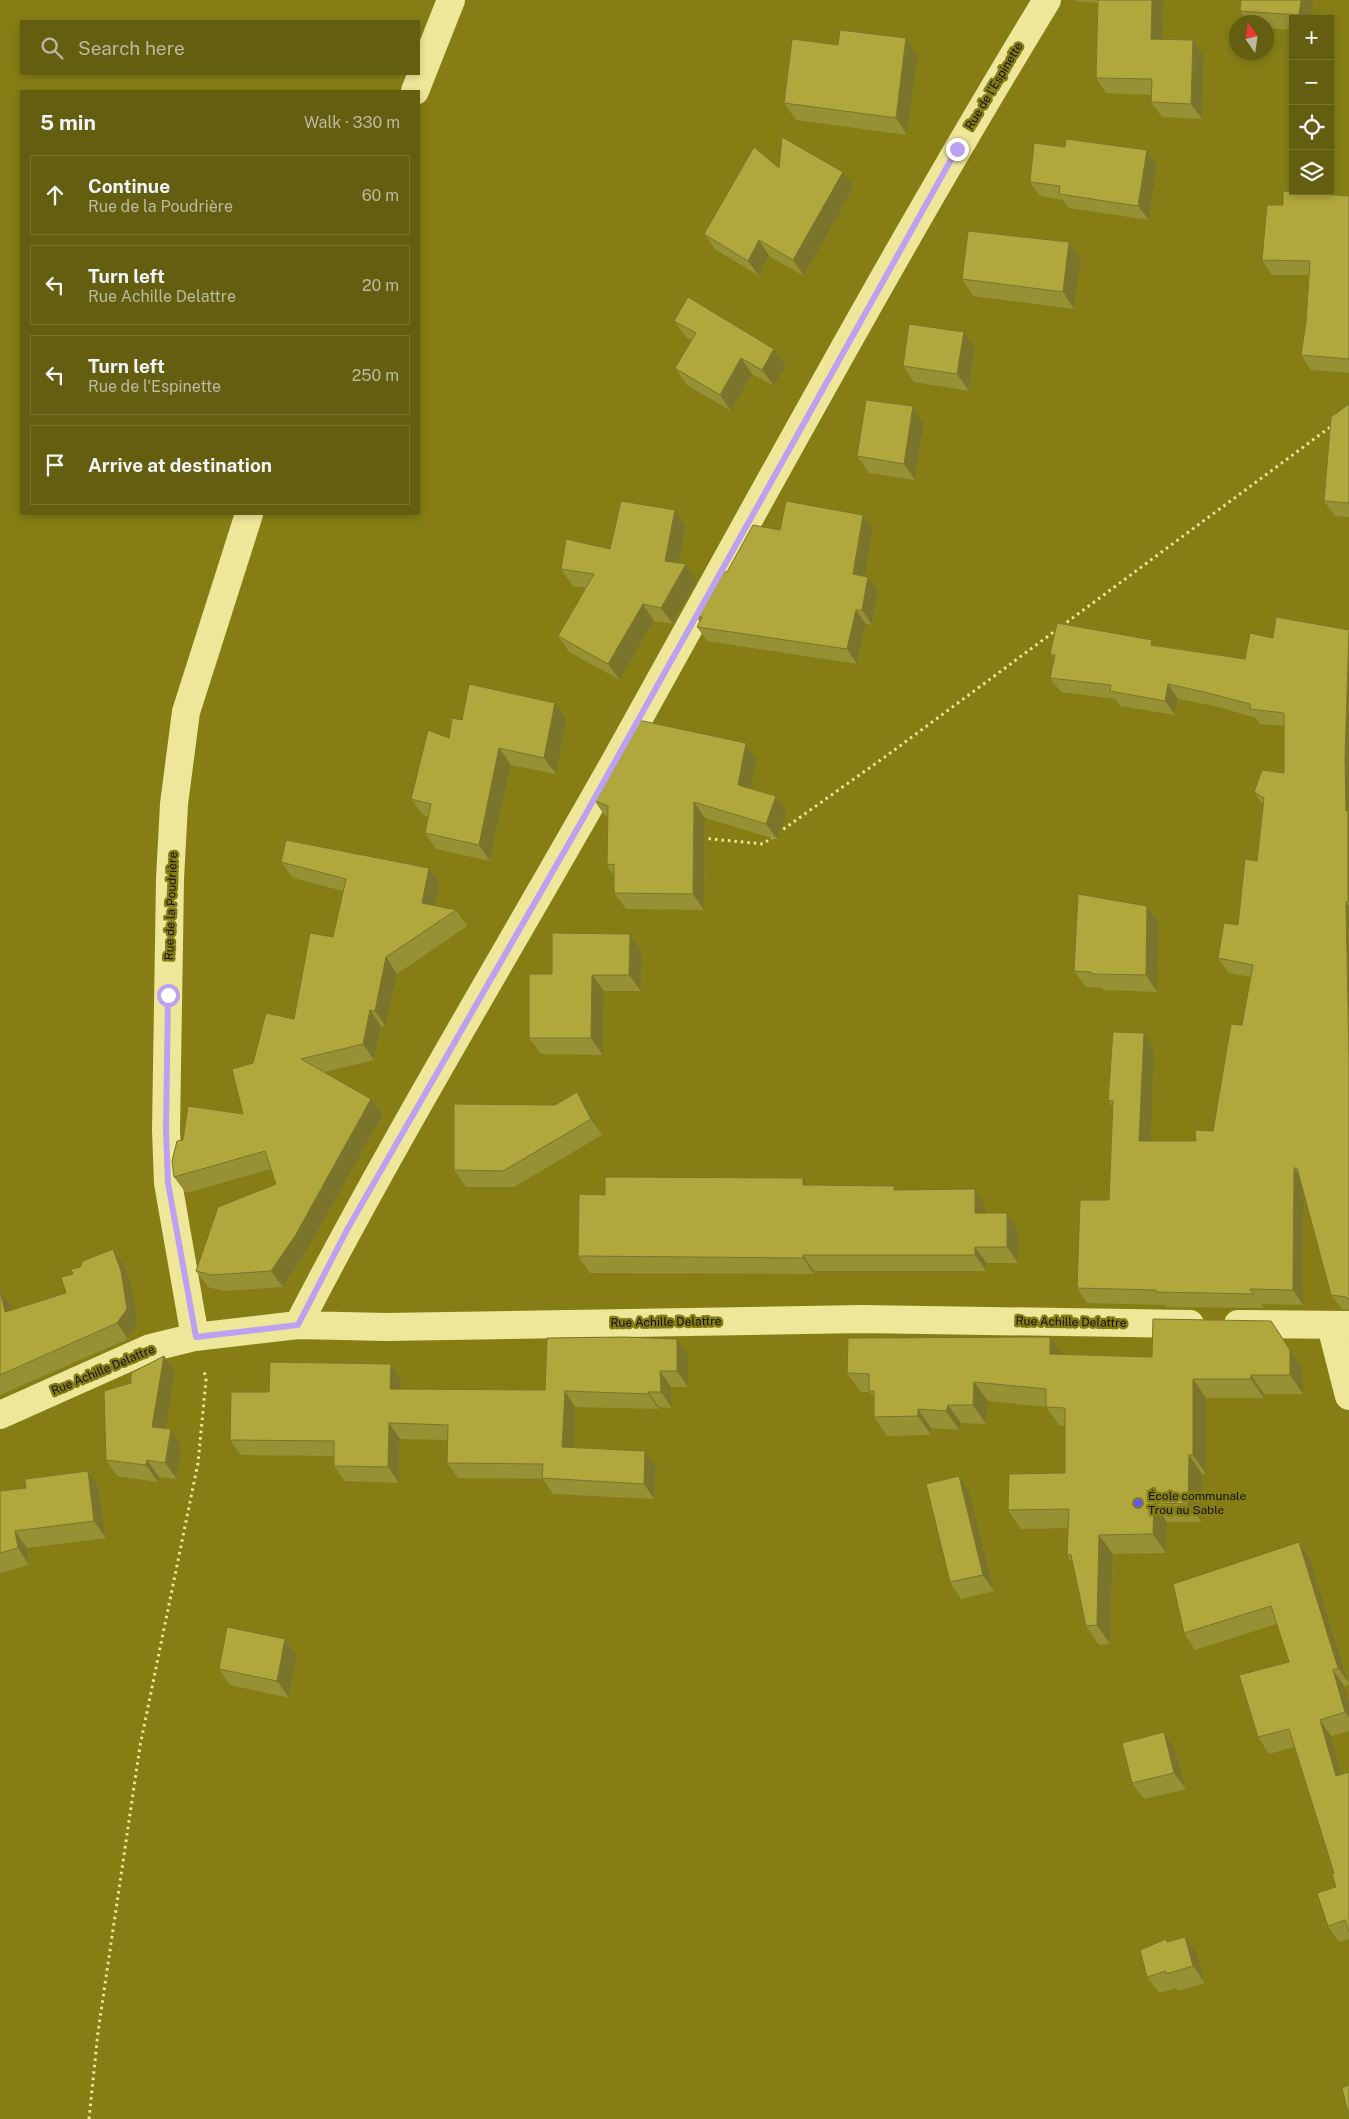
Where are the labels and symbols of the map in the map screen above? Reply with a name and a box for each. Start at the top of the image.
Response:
north arrow [1229,15,1274,60]
street label: Rue de l'Espinette [962,39,1026,132]
route end [946,138,969,161]
street label: Rue de la Poudrière [162,851,180,961]
route start [157,984,180,1007]
street label: Rue Achille Delattre [610,1314,722,1330]
street label: Rue Achille Delattre [1015,1314,1127,1330]
street label: Rue Achille Delattre [49,1342,157,1398]
place label: École communale Trou au Sable [1148,1489,1246,1517]
marker: École communale Trou au Sable [1132,1497,1144,1509]

